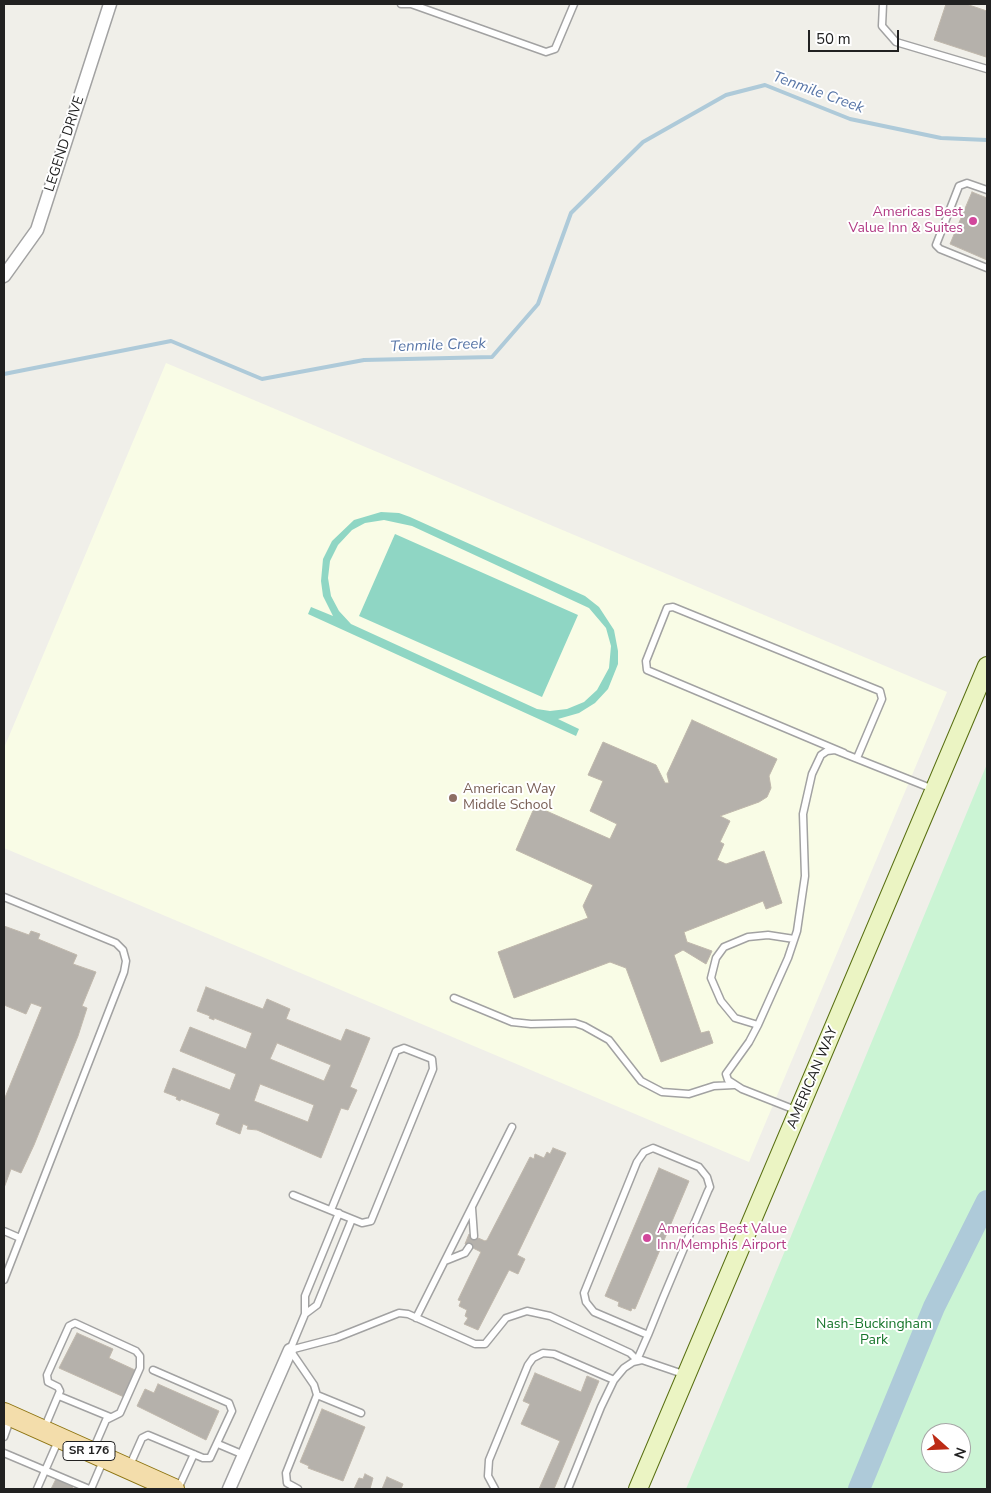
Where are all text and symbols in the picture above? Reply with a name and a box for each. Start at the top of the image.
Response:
scale bar [811,20,902,52]
text: 50 m [816,29,851,49]
water label: Tenmile Creek [770,68,866,118]
street label: LEGEND DRIVE [42,94,88,194]
place label: Americas Best Value Inn & Suites [849,205,963,238]
marker: Americas Best Value Inn & Suites [967,215,979,227]
water label: Tenmile Creek [390,335,486,357]
place label: American Way Middle School [463,782,555,814]
marker: American Way Middle School [447,792,459,804]
street label: AMERICAN WAY [784,1025,842,1131]
place label: Americas Best Value Inn/Memphis Airport [657,1222,787,1254]
marker: Americas Best Value Inn/Memphis Airport [641,1232,653,1244]
park label: Nash-Buckingham Park [816,1317,932,1350]
north arrow [921,1423,971,1473]
road number: SR 176 [63,1442,115,1460]
text: N [949,1445,970,1461]

